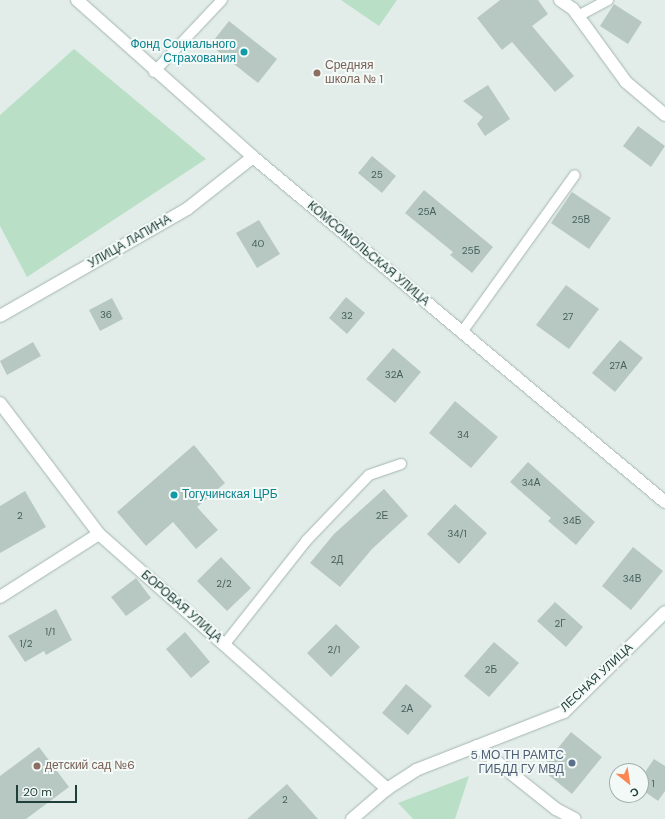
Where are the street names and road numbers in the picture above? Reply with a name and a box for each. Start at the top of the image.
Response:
street label: КОМСОМОЛЬСКАЯ УЛИЦА [304,199,432,309]
street label: УЛИЦА ЛАПИНА [86,212,174,272]
street label: БОРОВАЯ УЛИЦА [138,568,224,646]
street label: ЛЕСНАЯ УЛИЦА [558,641,636,715]

